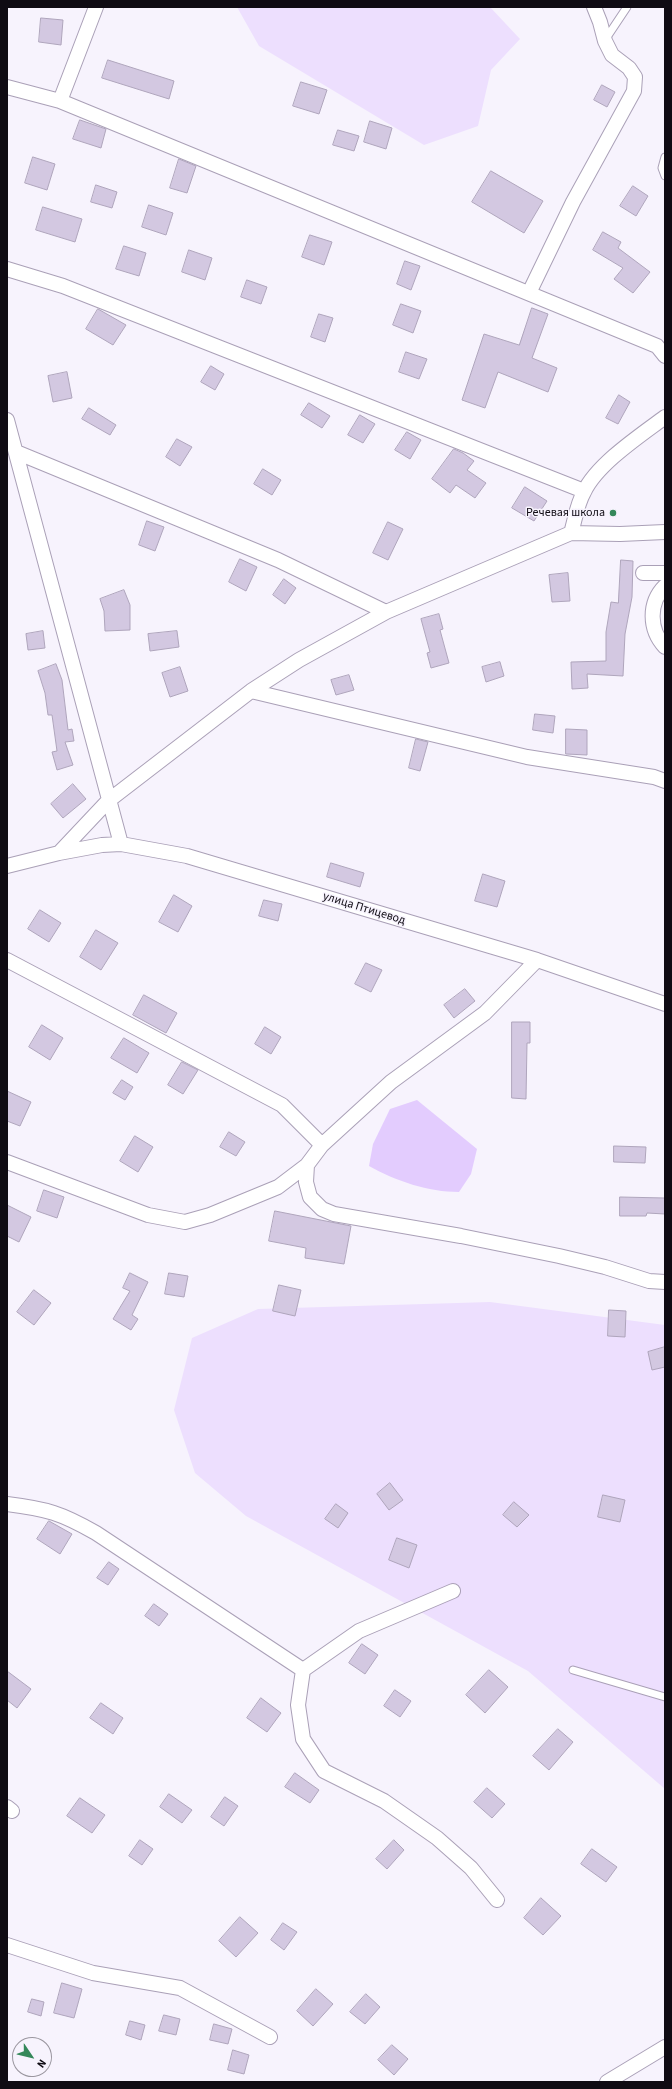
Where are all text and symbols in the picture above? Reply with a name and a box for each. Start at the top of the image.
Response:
place label: Речевая школа [526,506,605,520]
marker: Речевая школа [608,508,618,518]
street label: улица Птицевод [321,890,407,928]
north arrow [12,2037,52,2077]
text: N [33,2056,50,2071]

